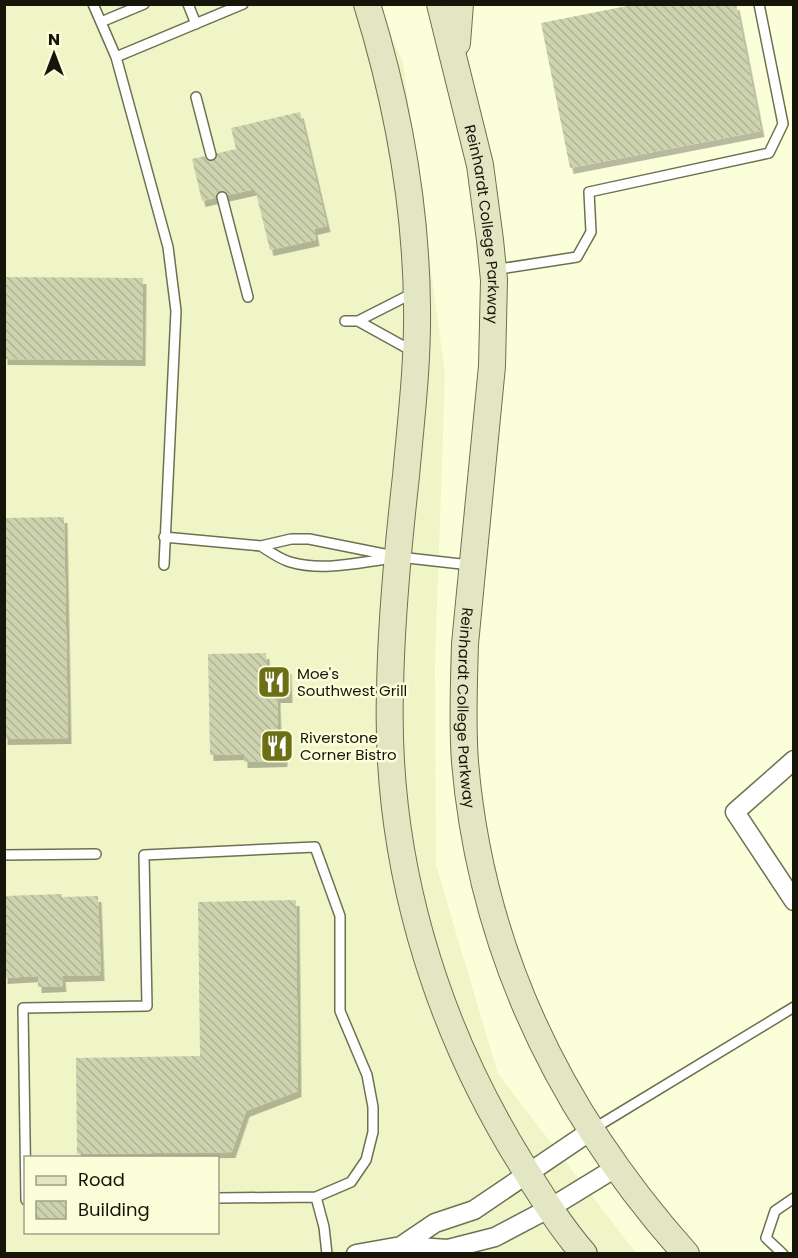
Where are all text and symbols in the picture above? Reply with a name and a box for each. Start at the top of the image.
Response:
north arrow [24,24,84,84]
text: N [48,28,60,51]
street label: Reinhardt College Parkway [460,122,505,325]
street label: Reinhardt College Parkway [453,606,481,810]
place label: Moe's Southwest Grill [297,663,407,701]
restaurant icon: Moe's Southwest Grill [256,664,292,700]
place label: Riverstone Corner Bistro [300,727,397,765]
restaurant icon: Riverstone Corner Bistro [259,728,295,764]
legend [24,1156,219,1234]
text: Road [78,1167,125,1192]
text: Building [78,1197,150,1222]

